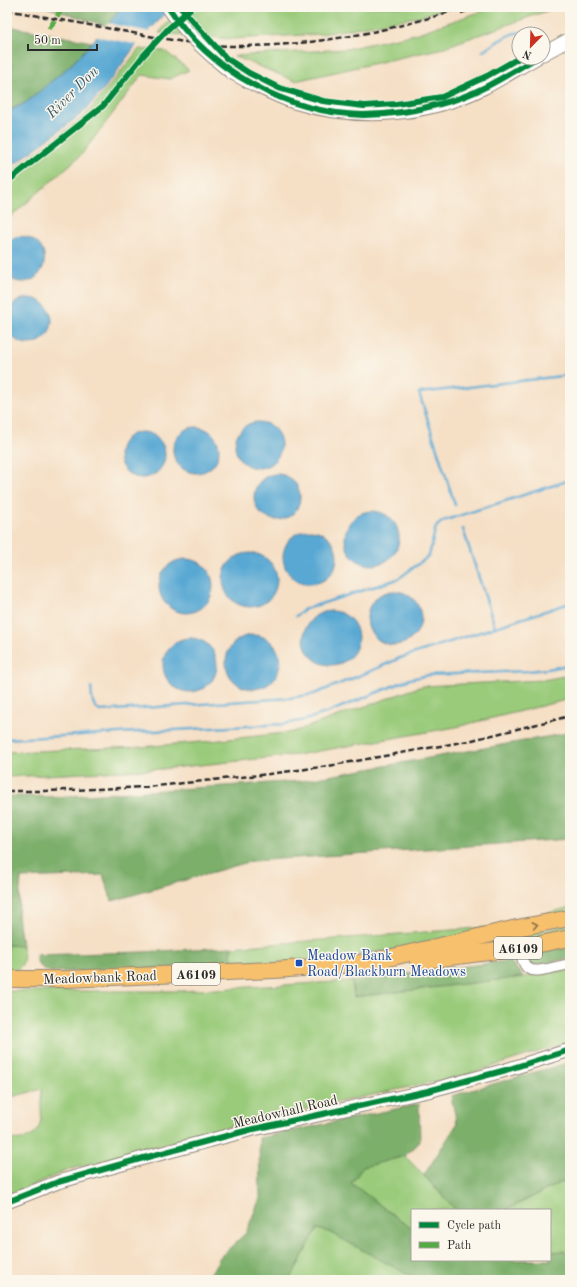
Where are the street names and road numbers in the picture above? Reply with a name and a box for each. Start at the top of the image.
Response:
road number: A6109 [494,937,542,959]
road number: A6109 [172,963,220,985]
street label: Meadowbank Road [43,969,157,987]
street label: Meadowhall Road [231,1093,339,1131]

